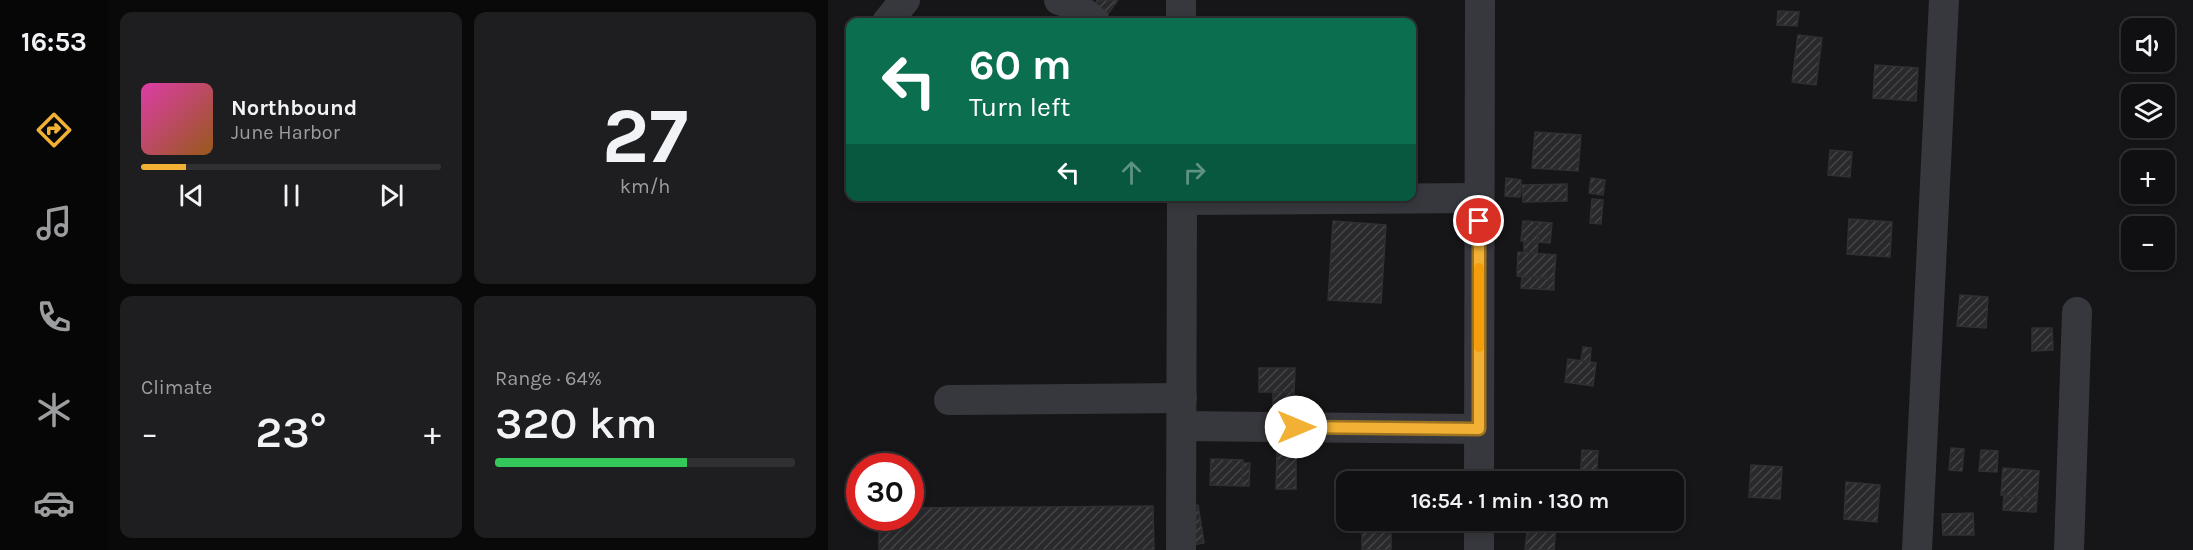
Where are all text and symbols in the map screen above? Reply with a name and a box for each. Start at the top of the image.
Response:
map controls [2121,18,2175,270]
button: sound [2121,18,2175,72]
text: 16:53 [21,26,87,58]
text: 60 m [969,40,1072,90]
icon: left [870,42,948,120]
button: layers [2121,84,2175,138]
text: 27 [602,90,688,182]
text: Turn left [969,91,1070,123]
text: Northbound [231,95,357,121]
icon: directions [33,109,75,151]
text: June Harbor [231,121,340,144]
button: + [2121,150,2175,204]
icon: left [1052,156,1085,189]
icon: ahead [1115,156,1148,189]
icon: right [1178,156,1211,189]
text: km/h [620,175,670,198]
icon: previous [175,179,208,212]
icon: pause [275,179,308,212]
icon: next [375,179,408,212]
pin [1453,195,1504,246]
icon: music [33,202,75,244]
icon: arrive [1462,204,1495,237]
button: − [2121,216,2175,270]
icon: phone [33,296,75,338]
text: Range · 64% [495,367,602,390]
text: Climate [141,376,212,399]
icon: climate [33,389,75,431]
position arrow [1264,395,1328,459]
text: 320 km [495,397,658,449]
text: 23° [255,406,327,458]
text: − [141,414,158,452]
text: + [424,414,441,452]
speed limit sign: 30 [846,453,924,531]
icon: car [33,482,75,524]
text: 16:54 · 1 min · 130 m [1411,488,1609,514]

